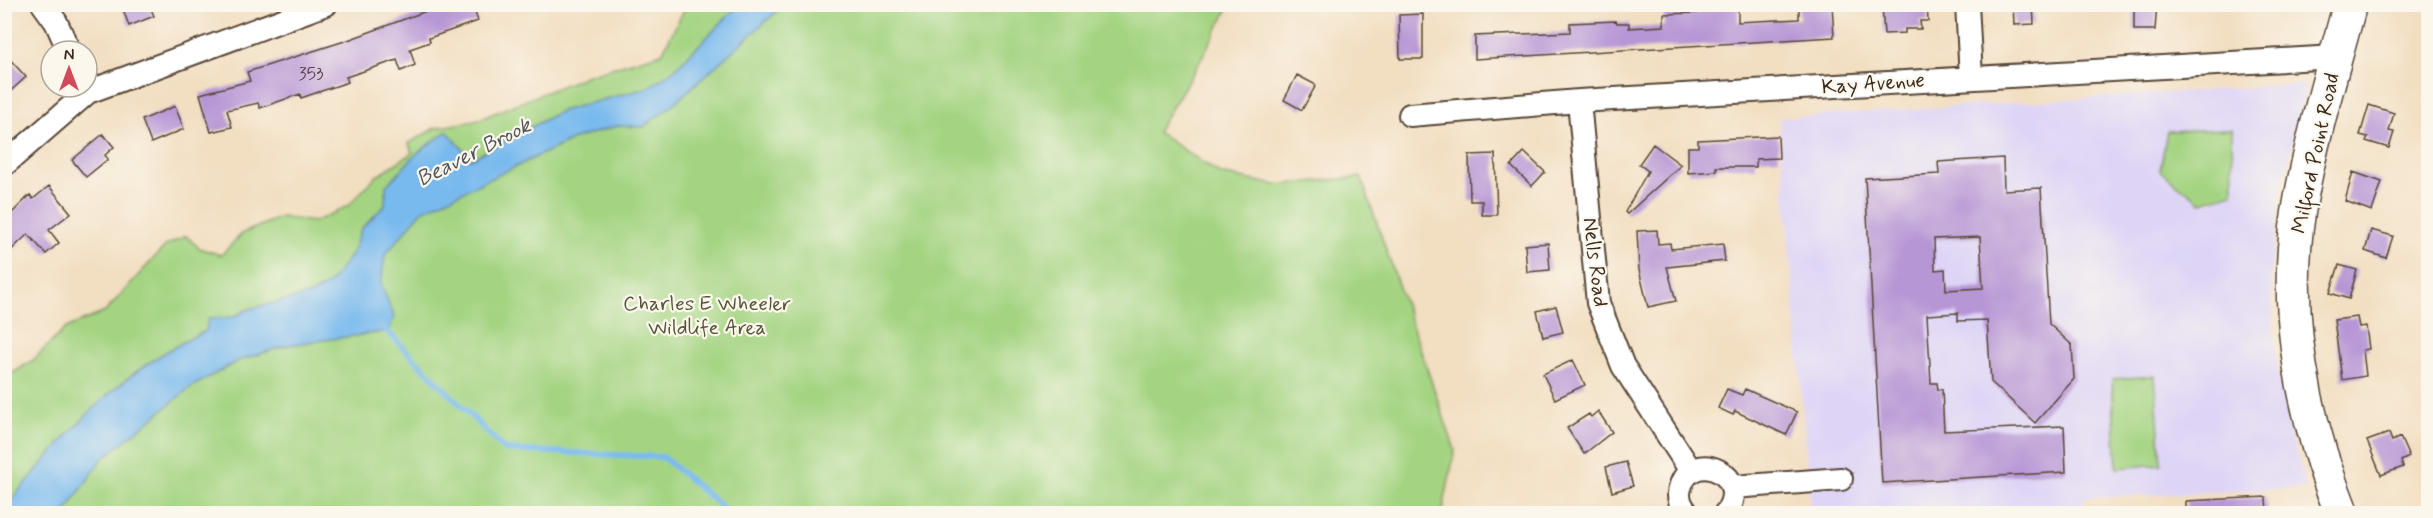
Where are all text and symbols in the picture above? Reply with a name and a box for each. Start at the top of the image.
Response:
north arrow [39,39,99,99]
text: N [64,45,74,66]
house number: 353 [298,62,324,86]
street label: Kay Avenue [1820,66,1926,102]
street label: Milford Point Road [2285,70,2349,237]
water label: Beaver Brook [412,111,538,194]
street label: Nells Road [1576,216,1614,308]
park label: Charles E Wheeler Wildlife Area [623,290,791,342]

